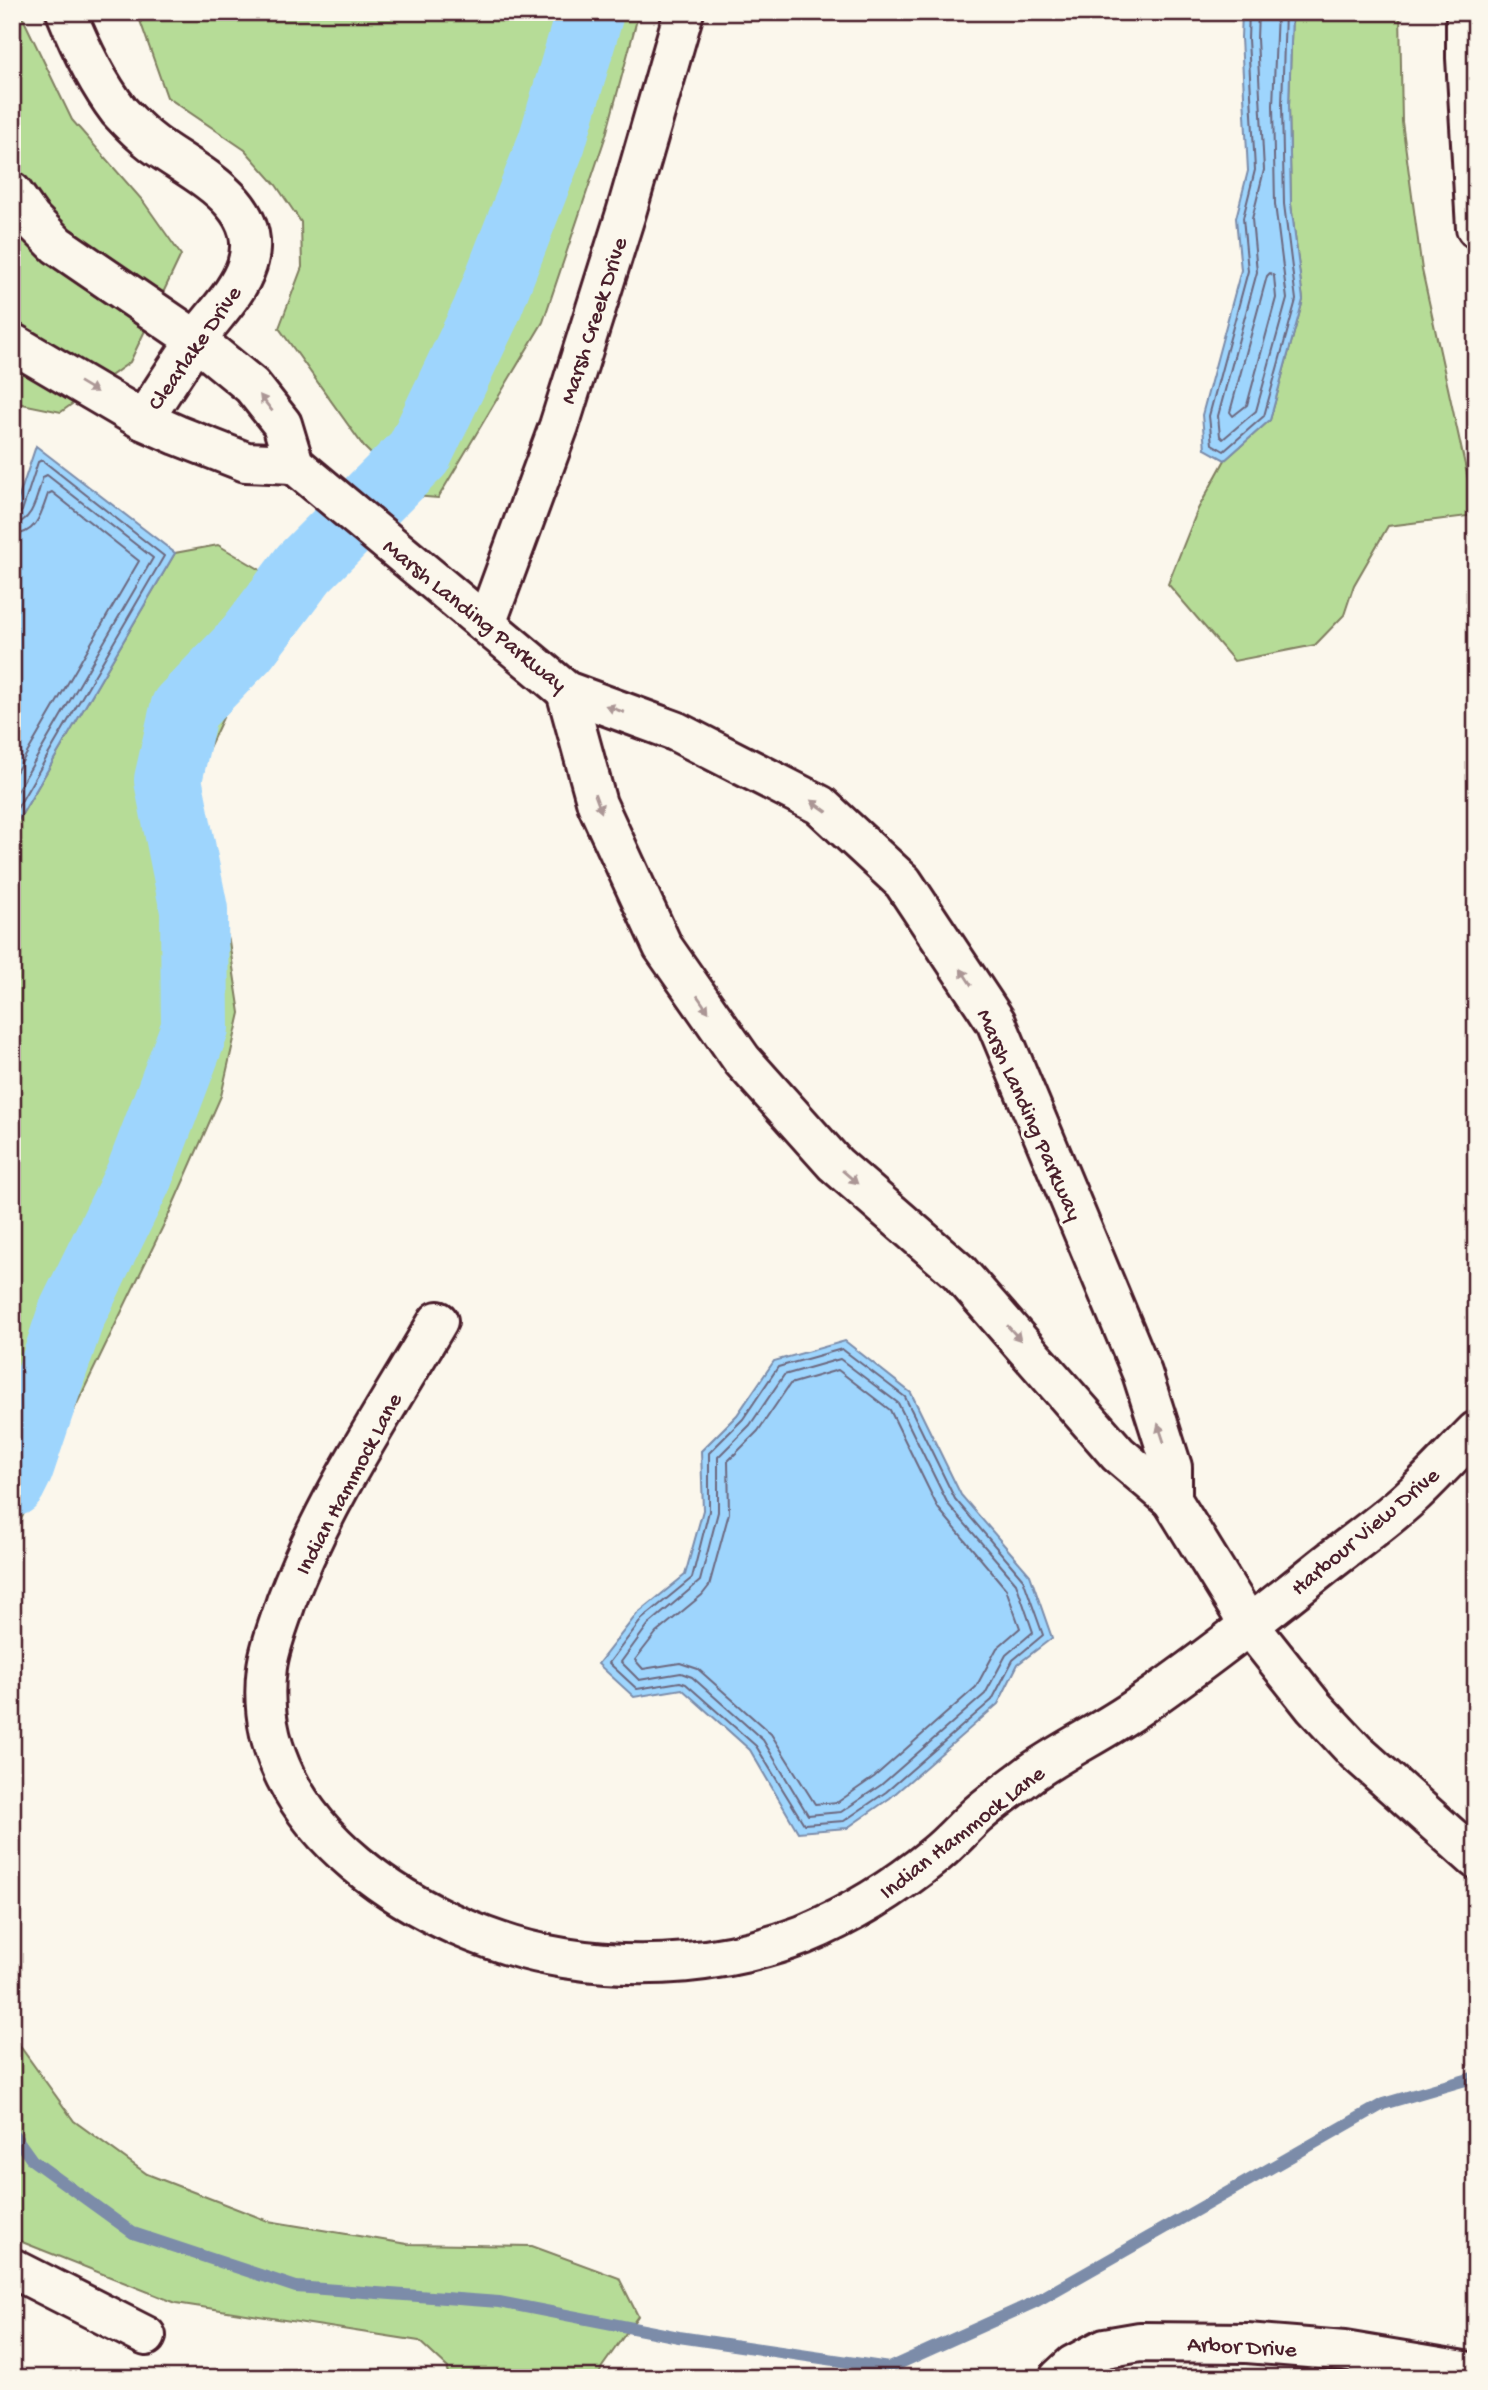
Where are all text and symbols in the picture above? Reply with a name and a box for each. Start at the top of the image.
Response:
street label: Marsh Creek Drive [556,233,635,408]
street label: Clearlake Drive [143,281,249,416]
one-way arrow [78,380,97,393]
one-way arrow [259,394,274,412]
street label: Marsh Landing Parkway [376,534,571,699]
one-way arrow [604,703,625,714]
one-way arrow [593,793,604,814]
one-way arrow [810,799,828,813]
one-way arrow [960,967,973,987]
one-way arrow [696,995,710,1013]
street label: Marsh Landing Parkway [969,1005,1087,1225]
one-way arrow [841,1169,858,1184]
one-way arrow [1006,1325,1021,1342]
street label: Indian Hammock Lane [291,1388,410,1580]
one-way arrow [1155,1423,1166,1444]
street label: Harbour View Drive [1286,1462,1447,1603]
street label: Indian Hammock Lane [875,1760,1052,1907]
street label: Arbor Drive [1186,2332,1298,2365]

